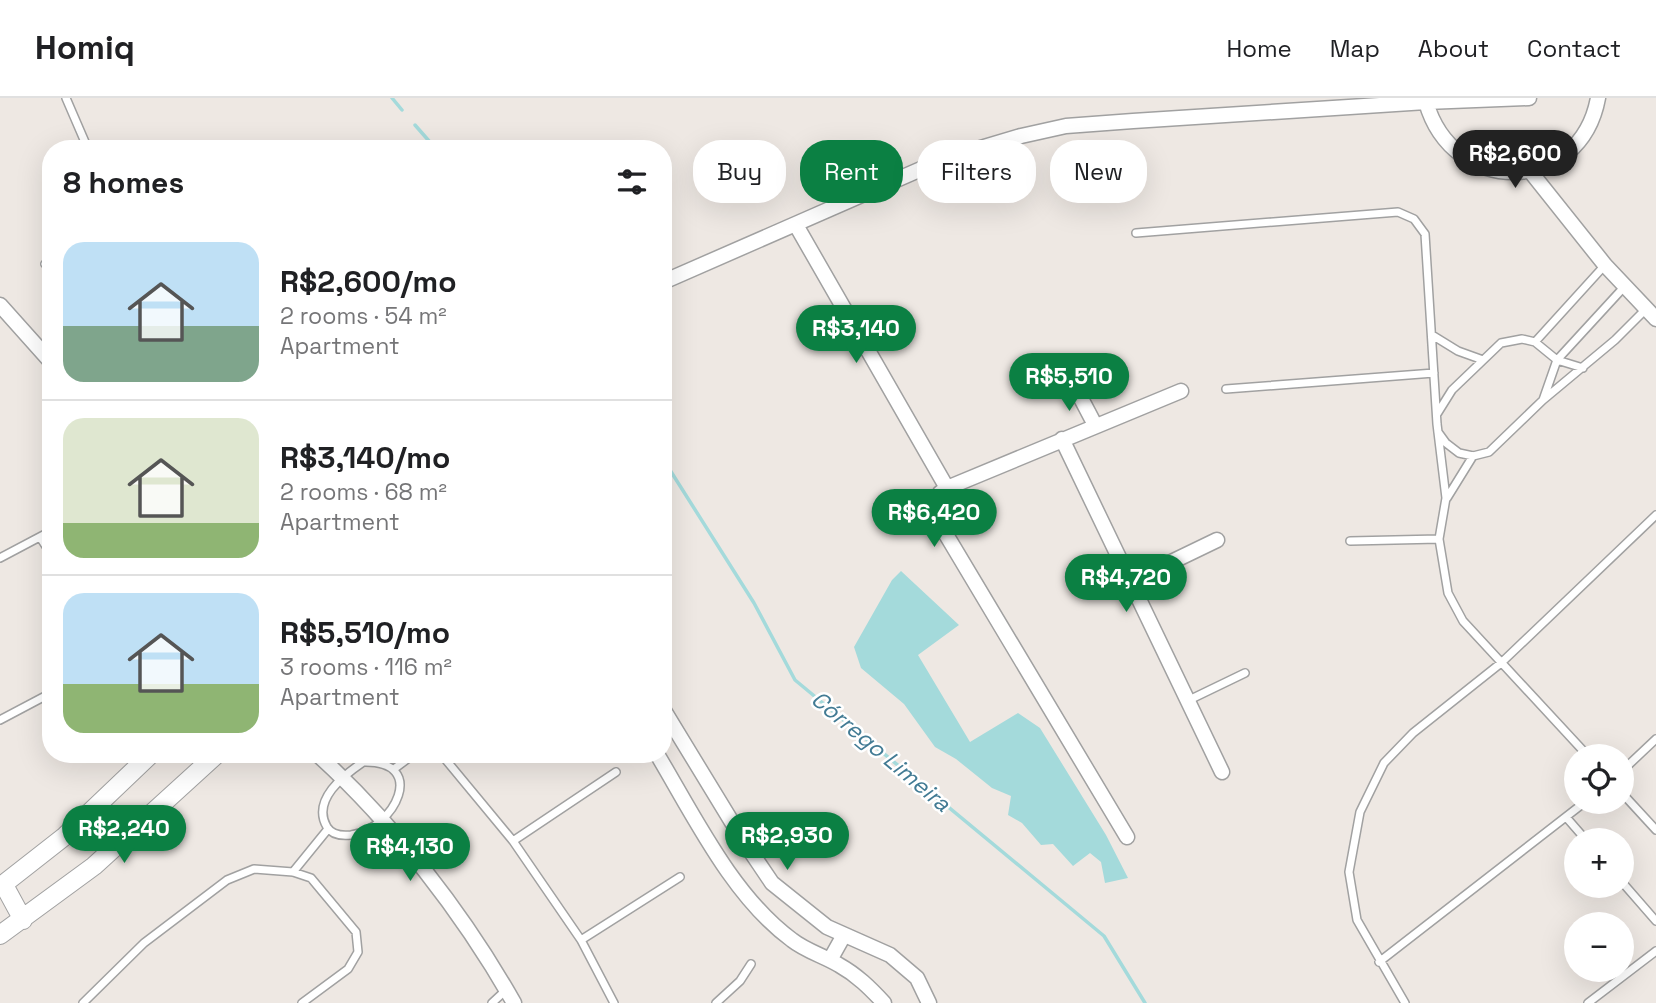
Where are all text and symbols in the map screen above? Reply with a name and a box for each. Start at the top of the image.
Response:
text: Homiq [35,27,135,69]
text: Home [1226,33,1292,64]
text: Map [1330,33,1380,64]
text: About [1418,33,1489,64]
text: Contact [1527,33,1621,64]
pin: R$2,600 [1450,130,1580,190]
text: R$2,600 [1469,138,1561,168]
chip: Buy [693,140,786,203]
chip: Rent [800,140,903,203]
chip: Filters [917,140,1036,203]
chip: New [1050,140,1147,203]
text: 8 homes [63,163,184,202]
icon: filters [613,163,651,201]
text: R$2,600/mo [280,262,457,301]
icon: home [119,270,203,354]
text: 2 rooms · 54 m² [280,301,447,331]
pin: R$3,140 [791,306,921,365]
text: R$3,140 [812,313,900,343]
text: Apartment [280,331,400,361]
pin: R$5,510 [1004,354,1134,413]
text: R$5,510 [1025,361,1113,391]
text: R$3,140/mo [280,438,450,477]
icon: home [119,446,203,530]
text: 2 rooms · 68 m² [280,477,447,507]
pin: R$6,420 [869,490,999,549]
text: R$6,420 [888,497,980,527]
text: Apartment [280,507,400,537]
pin: R$4,720 [1061,554,1191,614]
text: R$4,720 [1081,562,1171,592]
text: R$5,510/mo [280,613,450,652]
icon: home [119,621,203,705]
text: 3 rooms · 116 m² [280,652,452,682]
text: Apartment [280,682,400,712]
water label: Córrego Limeira [805,684,958,819]
map controls [1564,744,1634,982]
button: locate [1564,744,1634,814]
pin: R$2,240 [59,806,189,865]
pin: R$2,930 [722,812,852,872]
text: R$2,240 [78,813,170,843]
text: R$2,930 [741,820,833,850]
pin: R$4,130 [345,824,475,883]
button: + [1564,828,1634,898]
text: R$4,130 [366,831,454,861]
button: − [1564,912,1634,982]

